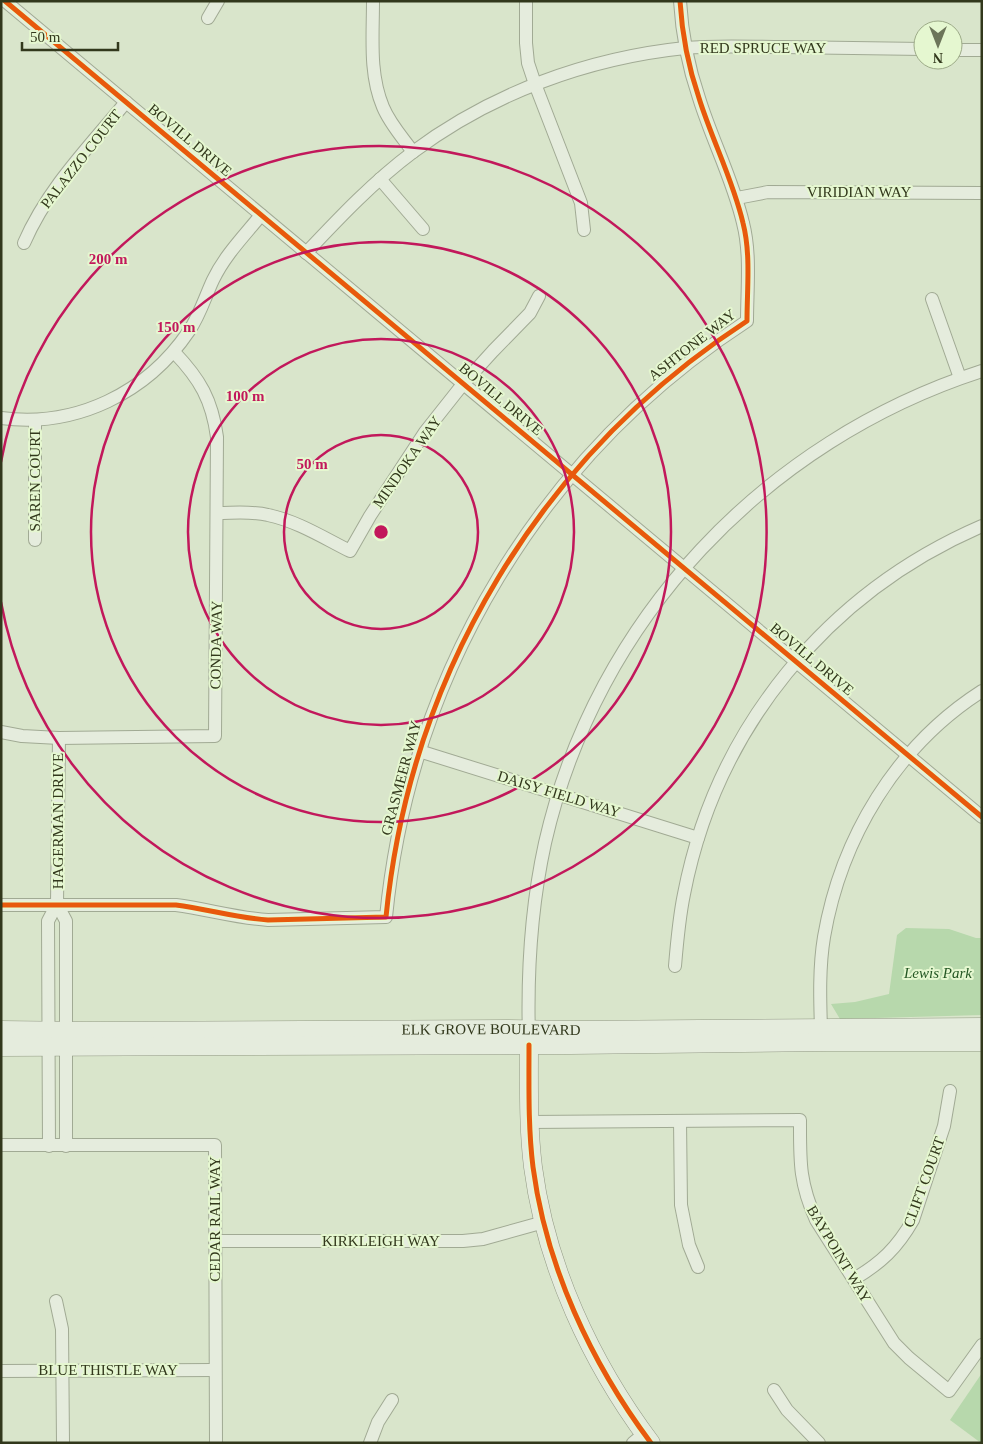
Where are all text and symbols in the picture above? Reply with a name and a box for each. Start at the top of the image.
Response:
scale bar [22,20,119,52]
north arrow [913,20,963,70]
text: 50 m [30,29,61,45]
street label: RED SPRUCE WAY [700,40,827,56]
text: N [933,50,943,65]
street label: BOVILL DRIVE [145,100,235,180]
street label: PALAZZO COURT [38,107,124,211]
street label: VIRIDIAN WAY [807,184,911,200]
text: 200 m [89,251,128,267]
street label: ASHTONE WAY [645,306,739,384]
text: 150 m [157,319,196,335]
street label: BOVILL DRIVE [456,359,546,439]
text: 100 m [226,388,265,404]
street label: MINDOKA WAY [369,413,445,511]
street label: SAREN COURT [27,429,43,531]
text: 50 m [296,456,328,472]
centre of rings [372,523,390,541]
street label: CONDA WAY [207,600,225,690]
street label: BOVILL DRIVE [767,619,857,699]
street label: GRASMEER WAY [378,719,424,837]
street label: HAGERMAN DRIVE [50,753,66,889]
street label: DAISY FIELD WAY [496,768,623,820]
park label: Lewis Park [903,965,972,981]
street label: ELK GROVE BOULEVARD [401,1021,581,1038]
street label: CLIFT COURT [900,1135,948,1229]
street label: CEDAR RAIL WAY [207,1156,223,1282]
street label: BAYPOINT WAY [804,1203,874,1306]
street label: KIRKLEIGH WAY [322,1233,440,1249]
street label: BLUE THISTLE WAY [38,1362,178,1378]

